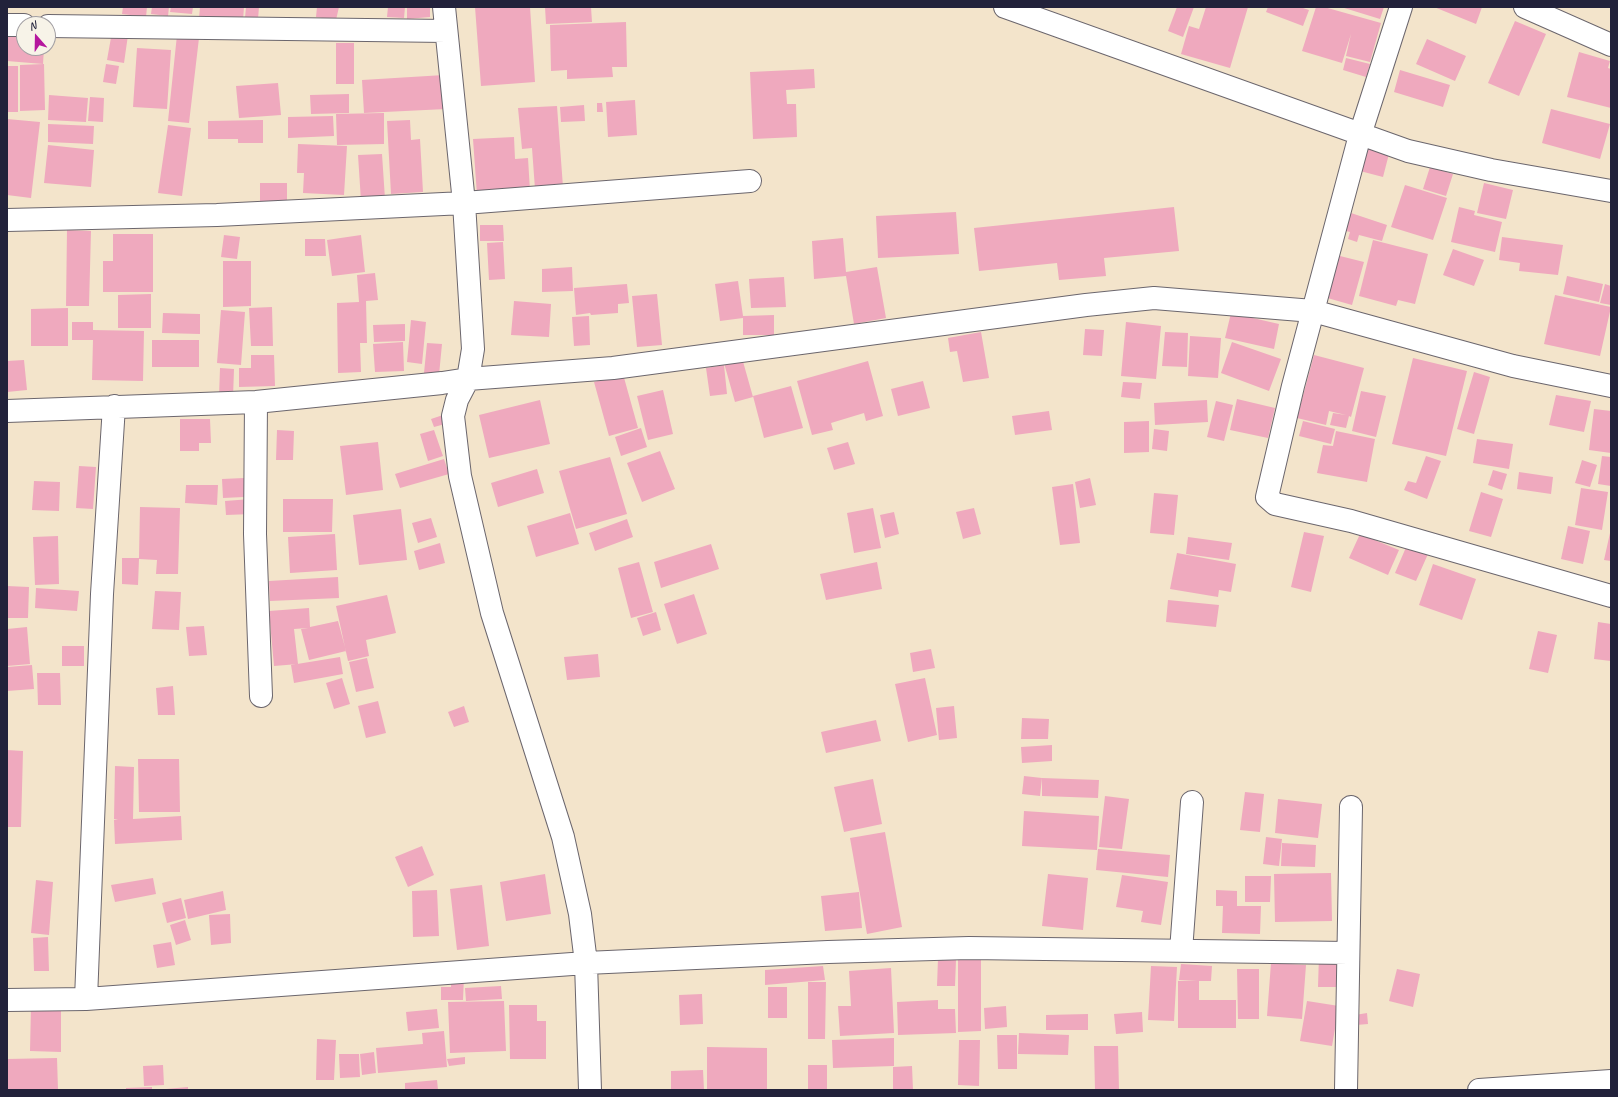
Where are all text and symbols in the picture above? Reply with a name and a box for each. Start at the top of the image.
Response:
north arrow [16,16,56,56]
text: N [27,18,38,33]

